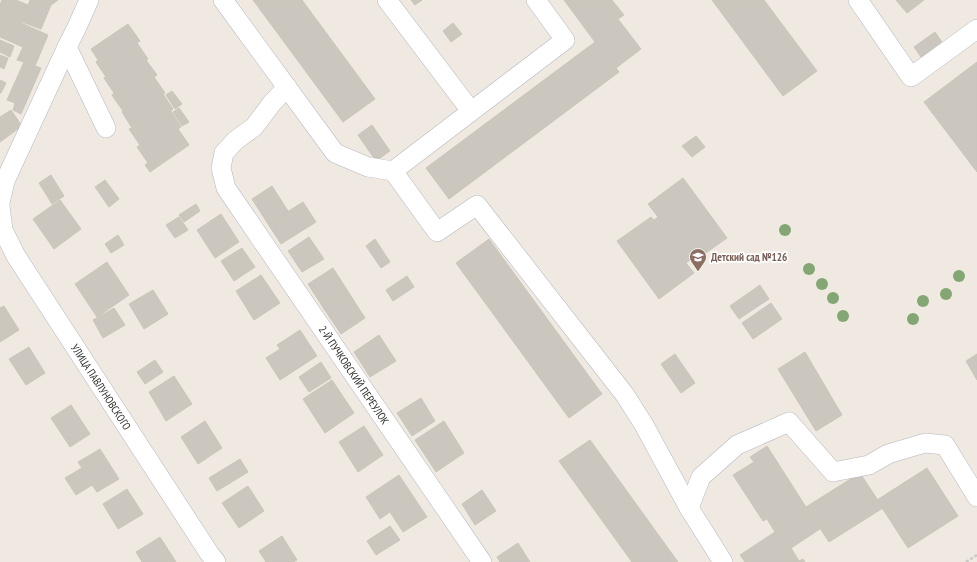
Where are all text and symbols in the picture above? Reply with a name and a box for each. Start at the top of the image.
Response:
school or university icon: Детский сад №126 [688,247,708,272]
place label: Детский сад №126 [711,250,787,264]
street label: 2-Й ПУЧКОВСКИЙ ПЕРЕУЛОК [316,323,393,427]
street label: УЛИЦА ПАВЛУНОВСКОГО [68,342,134,432]

